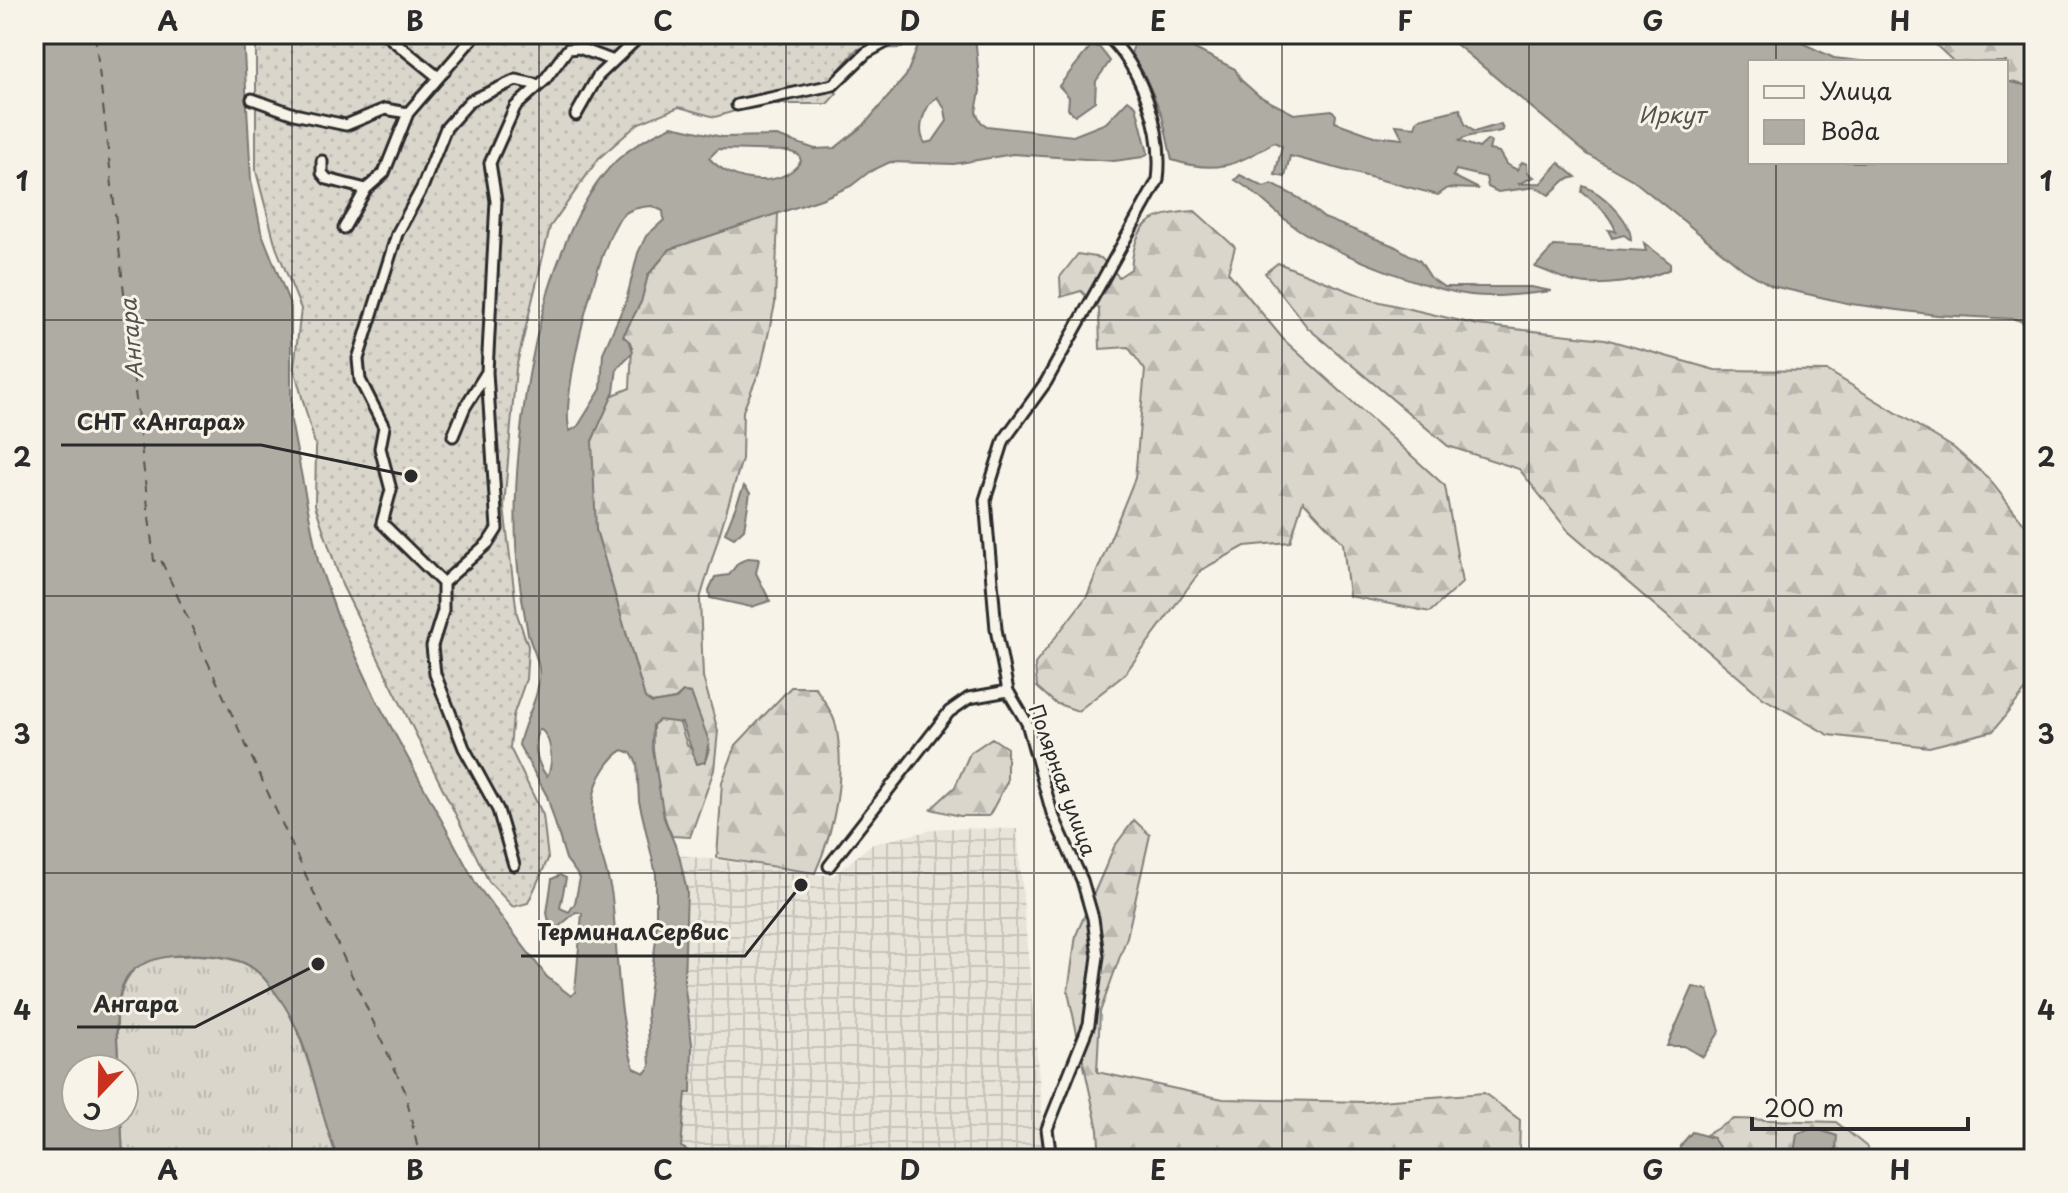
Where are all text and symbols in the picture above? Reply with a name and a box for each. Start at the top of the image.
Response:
text: A [158,1,178,40]
text: B [406,1,424,40]
text: C [653,1,673,40]
text: D [900,1,920,40]
text: E [1150,1,1166,40]
text: F [1397,1,1413,40]
text: G [1642,1,1664,40]
text: H [1890,1,1910,40]
legend [1748,60,2008,164]
text: Улица [1820,72,1892,108]
water label: Иркут [1639,97,1709,130]
text: Вода [1820,112,1879,148]
text: 1 [16,161,28,200]
text: 1 [2040,161,2052,200]
water label: Ангара [110,296,150,381]
callout: СНТ «Ангара» [61,399,261,445]
text: СНТ «Ангара» [77,404,245,437]
text: 2 [13,437,31,476]
text: 2 [2037,437,2055,476]
street label: Полярная улица [1022,700,1105,860]
text: 3 [13,714,31,753]
text: 3 [2037,714,2055,753]
callout: ТерминалСервис [521,910,745,956]
text: ТерминалСервис [537,914,729,947]
callout: Ангара [77,981,195,1027]
text: Ангара [92,986,180,1019]
text: 4 [13,990,31,1029]
text: 4 [2037,990,2055,1029]
north arrow [60,1053,140,1133]
scale bar [1752,1081,1968,1131]
text: 200 m [1764,1089,1844,1125]
text: С [78,1095,106,1131]
text: A [158,1150,178,1189]
text: B [406,1150,424,1189]
text: C [653,1150,673,1189]
text: D [900,1150,920,1189]
text: E [1150,1150,1166,1189]
text: F [1397,1150,1413,1189]
text: G [1642,1150,1664,1189]
text: H [1890,1150,1910,1189]

